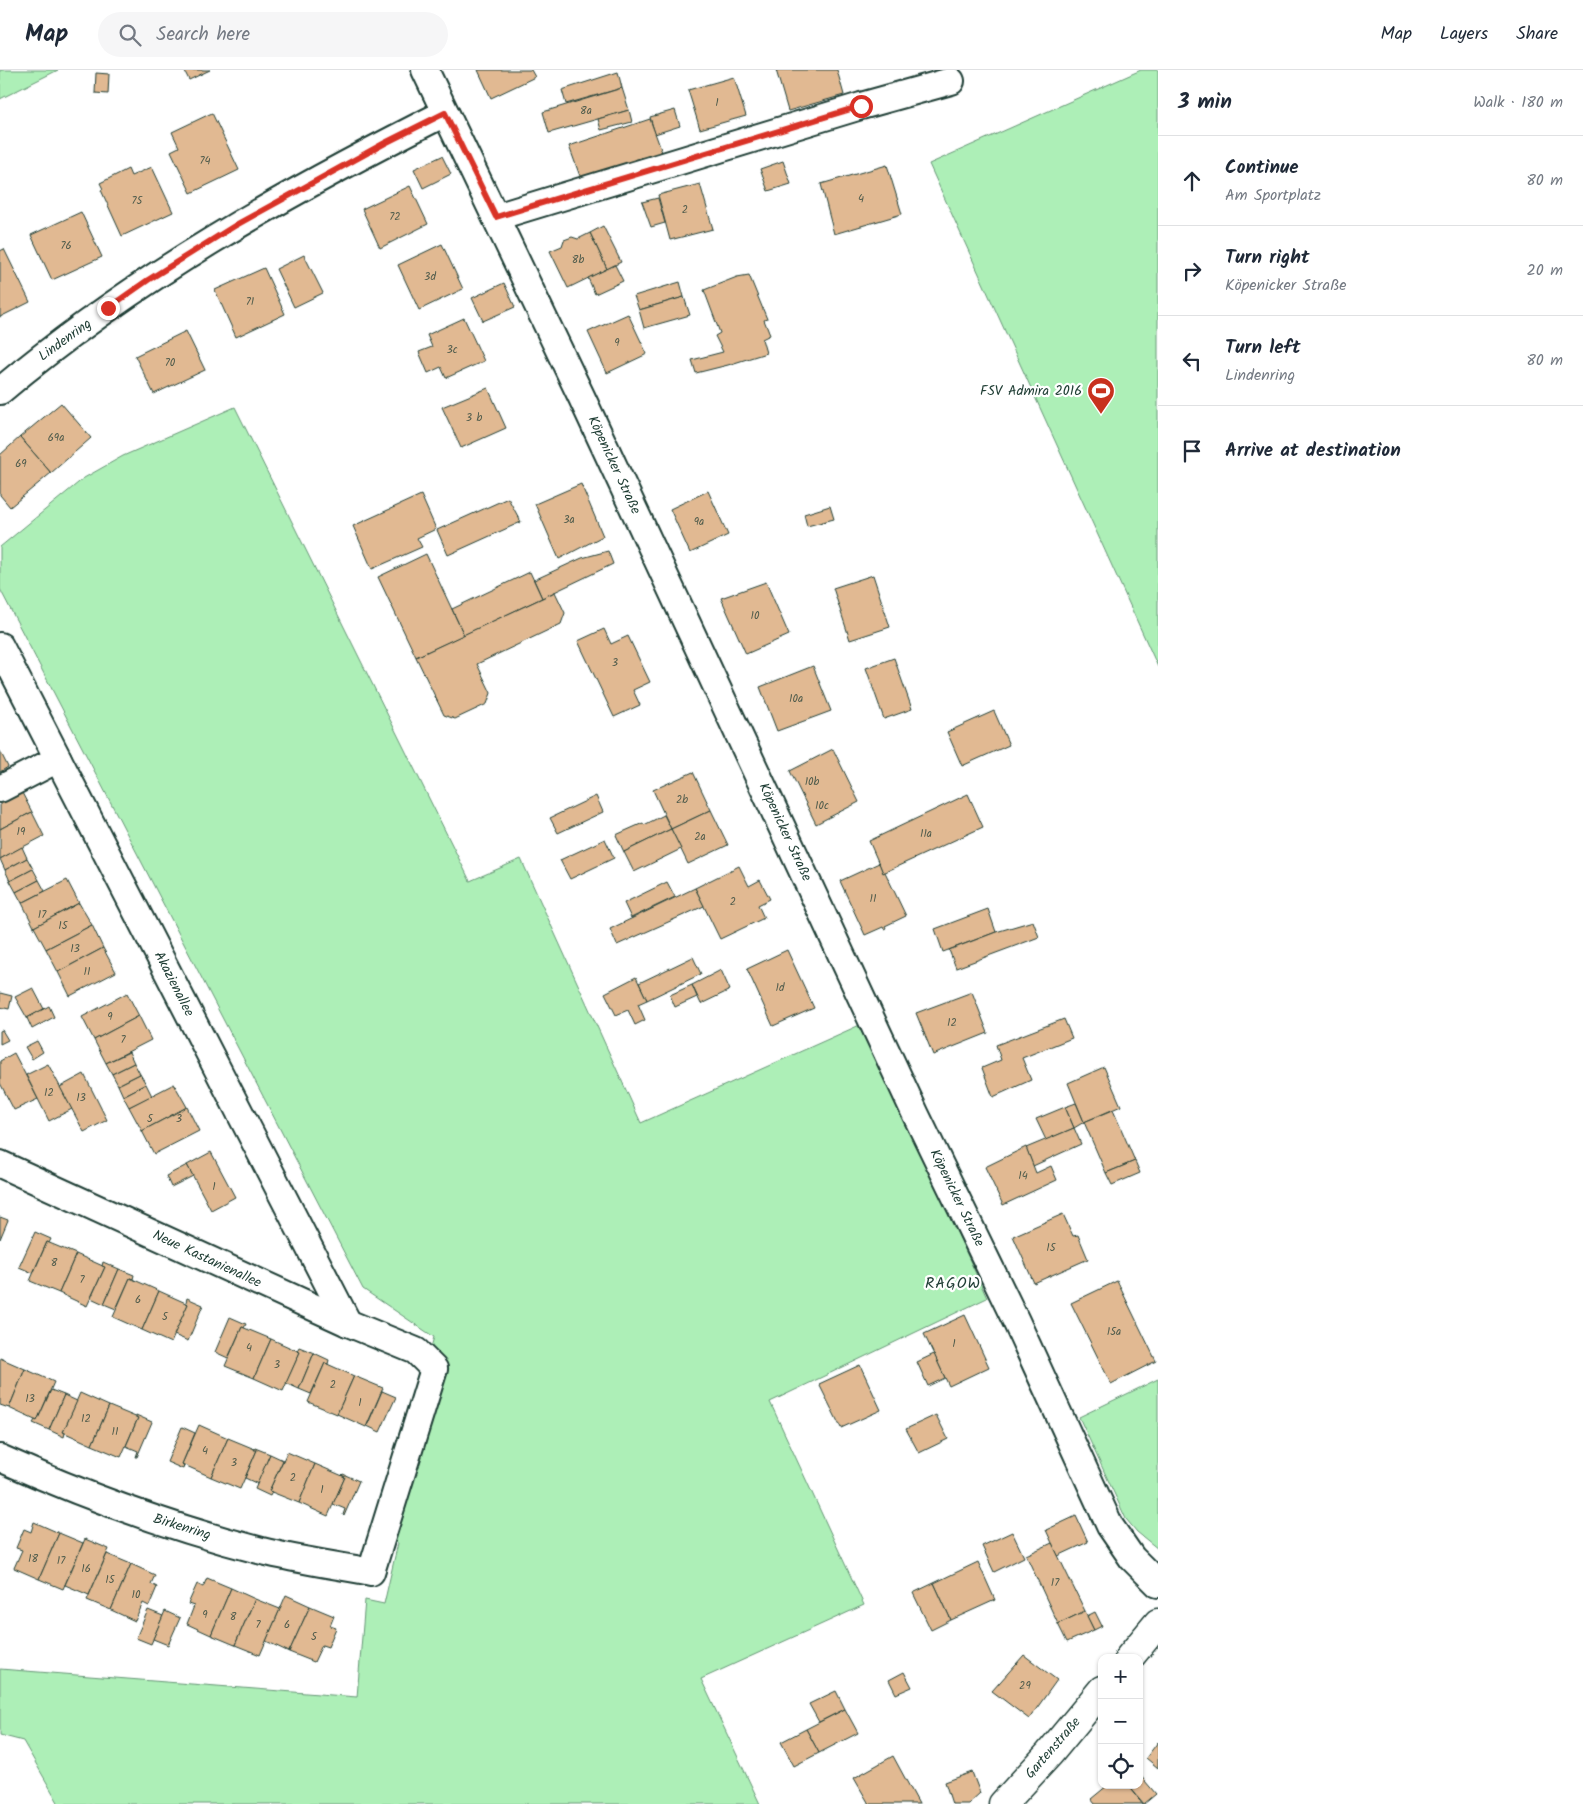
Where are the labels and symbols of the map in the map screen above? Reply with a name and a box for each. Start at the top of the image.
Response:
house number: 1 [715,94,719,112]
route start [850,95,873,118]
house number: 8a [580,102,592,120]
house number: 74 [199,152,211,170]
house number: 4 [858,190,864,208]
house number: 75 [132,192,144,210]
house number: 2 [682,201,688,219]
house number: 72 [389,208,401,226]
house number: 76 [60,237,72,255]
house number: 8b [572,251,584,269]
house number: 3d [424,268,436,286]
house number: 71 [246,293,254,311]
route end [97,297,120,320]
street label: Lindenring [34,313,96,367]
house number: 9 [614,334,620,352]
house number: 3c [446,341,458,359]
house number: 70 [165,354,176,372]
sports icon: FSV Admira 2016 [1086,376,1116,415]
place label: FSV Admira 2016 [980,380,1082,402]
house number: 3 b [466,409,482,427]
street label: Köpenicker Straße [582,412,647,518]
house number: 69a [48,429,64,447]
house number: 69 [15,455,27,473]
house number: 3a [563,511,575,529]
house number: 9a [694,513,704,531]
house number: 10 [751,607,760,625]
house number: 3 [612,654,618,672]
house number: 10a [789,690,803,708]
house number: 10b [805,773,820,791]
street label: Köpenicker Straße [753,779,818,885]
house number: 2b [676,791,688,809]
house number: 10c [815,797,829,815]
house number: 19 [17,823,26,841]
house number: 11a [920,825,932,843]
house number: 2a [694,828,706,846]
house number: 11 [870,890,876,908]
house number: 2 [730,893,736,911]
house number: 17 [38,906,47,924]
house number: 15 [58,917,69,935]
house number: 13 [70,940,80,958]
street label: Akazienallee [148,947,200,1021]
house number: 11 [84,963,90,981]
house number: 1d [776,979,785,997]
house number: 9 [107,1008,113,1026]
house number: 12 [947,1014,957,1032]
house number: 7 [120,1031,126,1049]
house number: 12 [44,1084,54,1102]
house number: 13 [76,1089,86,1107]
house number: 5 [147,1110,154,1128]
house number: 3 [176,1110,182,1128]
street label: Köpenicker Straße [924,1145,990,1251]
house number: 14 [1018,1167,1028,1185]
house number: 1 [212,1178,216,1196]
street label: Neue Kastanienallee [149,1224,266,1294]
house number: 15 [1046,1239,1057,1257]
house number: 8 [51,1254,58,1272]
house number: 7 [79,1271,85,1289]
district label: RAGOW [925,1271,981,1296]
house number: 6 [135,1291,141,1309]
house number: 5 [162,1308,169,1326]
house number: 15a [1107,1323,1121,1341]
house number: 1 [952,1335,956,1353]
house number: 4 [246,1339,252,1357]
house number: 3 [274,1356,280,1374]
house number: 2 [330,1376,336,1394]
house number: 13 [25,1390,35,1408]
house number: 1 [358,1394,362,1412]
house number: 12 [81,1410,91,1428]
house number: 11 [112,1423,118,1441]
house number: 4 [202,1442,208,1460]
house number: 3 [231,1454,237,1472]
house number: 2 [290,1469,296,1487]
house number: 1 [320,1481,324,1499]
street label: Birkenring [150,1508,214,1546]
house number: 18 [28,1550,38,1568]
house number: 17 [57,1552,66,1570]
house number: 16 [81,1560,91,1578]
house number: 15 [105,1571,116,1589]
house number: 17 [1051,1574,1060,1592]
house number: 10 [132,1586,141,1604]
house number: 9 [202,1606,208,1624]
house number: 8 [230,1608,237,1626]
house number: 7 [255,1616,261,1634]
house number: 6 [284,1616,290,1634]
house number: 5 [311,1628,318,1646]
house number: 29 [1019,1677,1032,1695]
street label: Gartenstraße [1020,1712,1087,1784]

